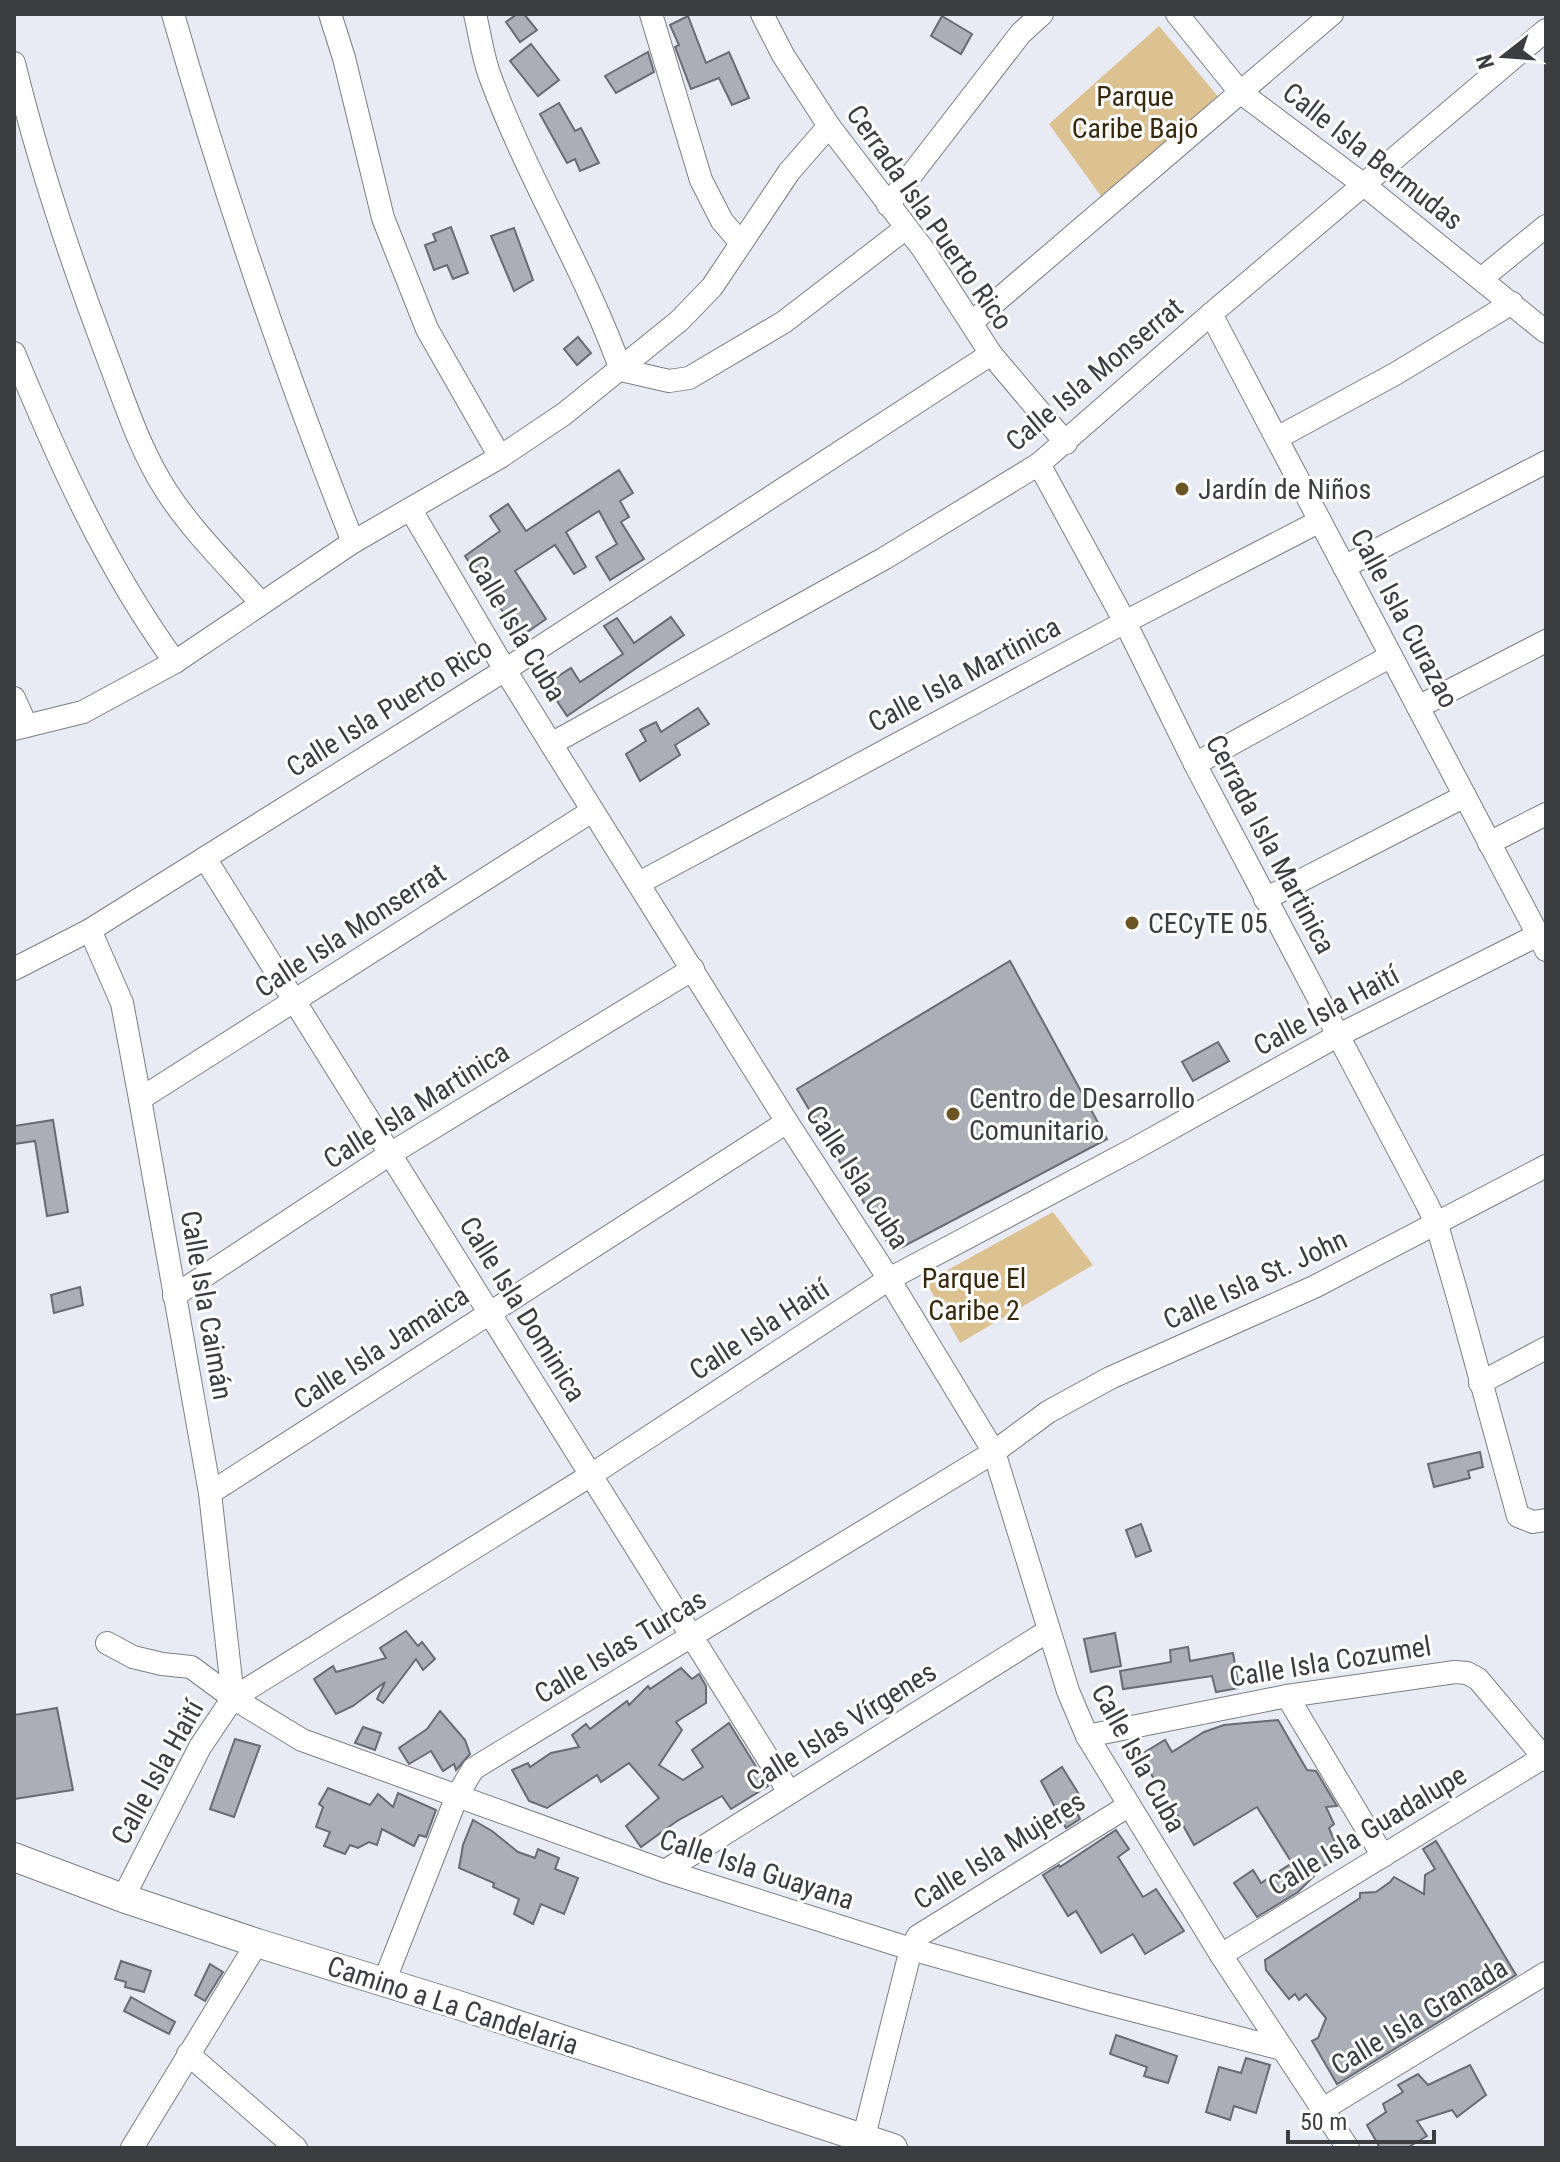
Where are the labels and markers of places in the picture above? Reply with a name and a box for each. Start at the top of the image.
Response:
place label: Jardín de Niños [1198,473,1371,506]
marker: Jardín de Niños [1173,480,1191,498]
place label: CECyTE 05 [1148,907,1268,940]
marker: CECyTE 05 [1123,914,1141,932]
place label: Centro de Desarrollo Comunitario [969,1082,1195,1147]
marker: Centro de Desarrollo Comunitario [944,1105,962,1123]

